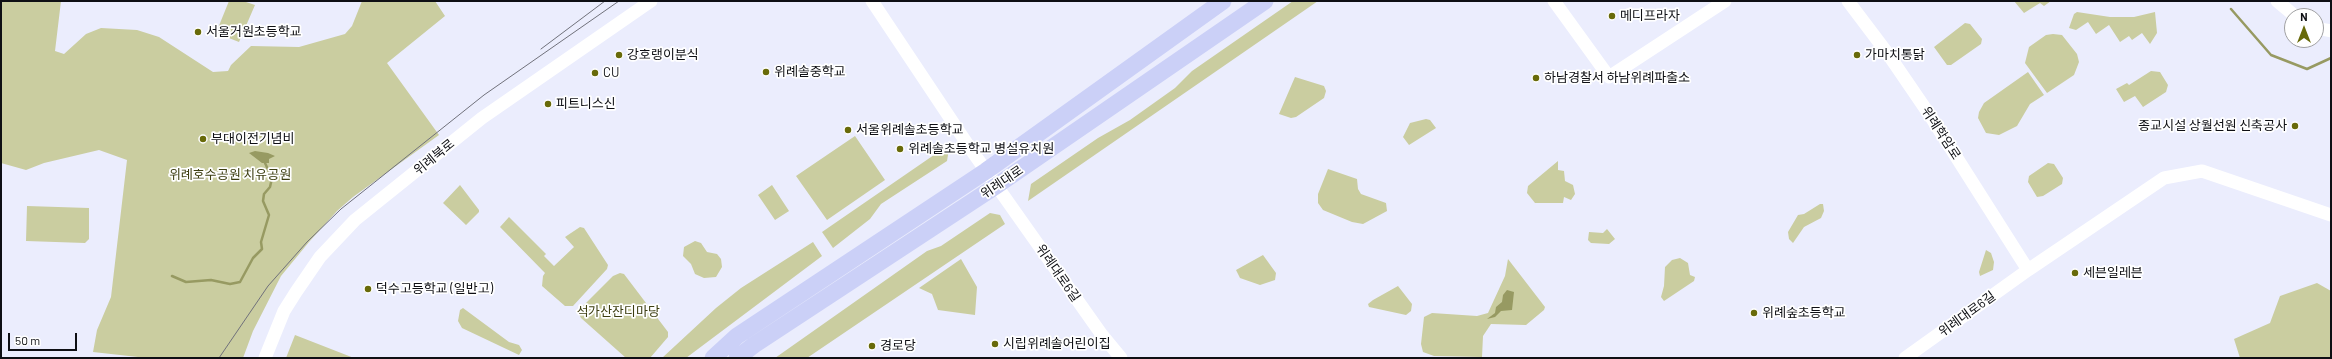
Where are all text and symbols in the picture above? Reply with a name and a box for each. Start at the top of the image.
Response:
place label: 메디프라자 [1620,8,1680,24]
north arrow [2284,8,2324,48]
text: N [2300,10,2308,23]
marker: 메디프라자 [1607,11,1617,21]
place label: 서울거원초등학교 [206,24,302,40]
marker: 서울거원초등학교 [193,27,203,37]
place label: 강호랭이분식 [627,47,699,63]
place label: 가마치통닭 [1865,47,1925,63]
marker: 강호랭이분식 [614,50,624,60]
marker: 가마치통닭 [1852,50,1862,60]
place label: 위례솔중학교 [774,64,846,80]
place label: CU [603,65,619,81]
marker: 위례솔중학교 [761,67,771,77]
marker: CU [590,68,600,78]
place label: 하남경찰서 하남위례파출소 [1544,70,1690,86]
marker: 하남경찰서 하남위례파출소 [1531,73,1541,83]
place label: 피트니스신 [556,96,616,112]
marker: 피트니스신 [543,99,553,109]
street label: 위례학암로 [1918,104,1964,162]
place label: 종교시설 상월선원 신축공사 [2138,118,2287,134]
marker: 종교시설 상월선원 신축공사 [2290,121,2300,131]
place label: 서울위례솔초등학교 [856,122,964,138]
marker: 서울위례솔초등학교 [843,125,853,135]
place label: 부대이전기념비 [211,131,295,147]
marker: 부대이전기념비 [198,134,208,144]
street label: 위례북로 [411,136,457,178]
place label: 위례솔초등학교 병설유치원 [908,141,1054,157]
marker: 위례솔초등학교 병설유치원 [895,144,905,154]
street label: 위례대로 [978,162,1026,202]
park label: 위례호수공원 치유공원 [169,167,291,183]
street label: 위례대로6길 [1033,241,1083,305]
place label: 세븐일레븐 [2083,265,2143,281]
marker: 세븐일레븐 [2070,268,2080,278]
place label: 덕수고등학교 (일반고) [376,281,493,297]
marker: 덕수고등학교 (일반고) [363,284,373,294]
street label: 위례대로6길 [1936,288,1998,340]
park label: 석가산잔디마당 [576,304,660,320]
place label: 위례숲초등학교 [1762,305,1846,321]
marker: 위례숲초등학교 [1749,308,1759,318]
scale bar [10,325,79,351]
text: 50 m [15,333,40,347]
place label: 시립위례솔어린이집 [1003,336,1111,352]
place label: 경로당 [880,338,916,354]
marker: 시립위례솔어린이집 [990,339,1000,349]
marker: 경로당 [867,341,877,351]

